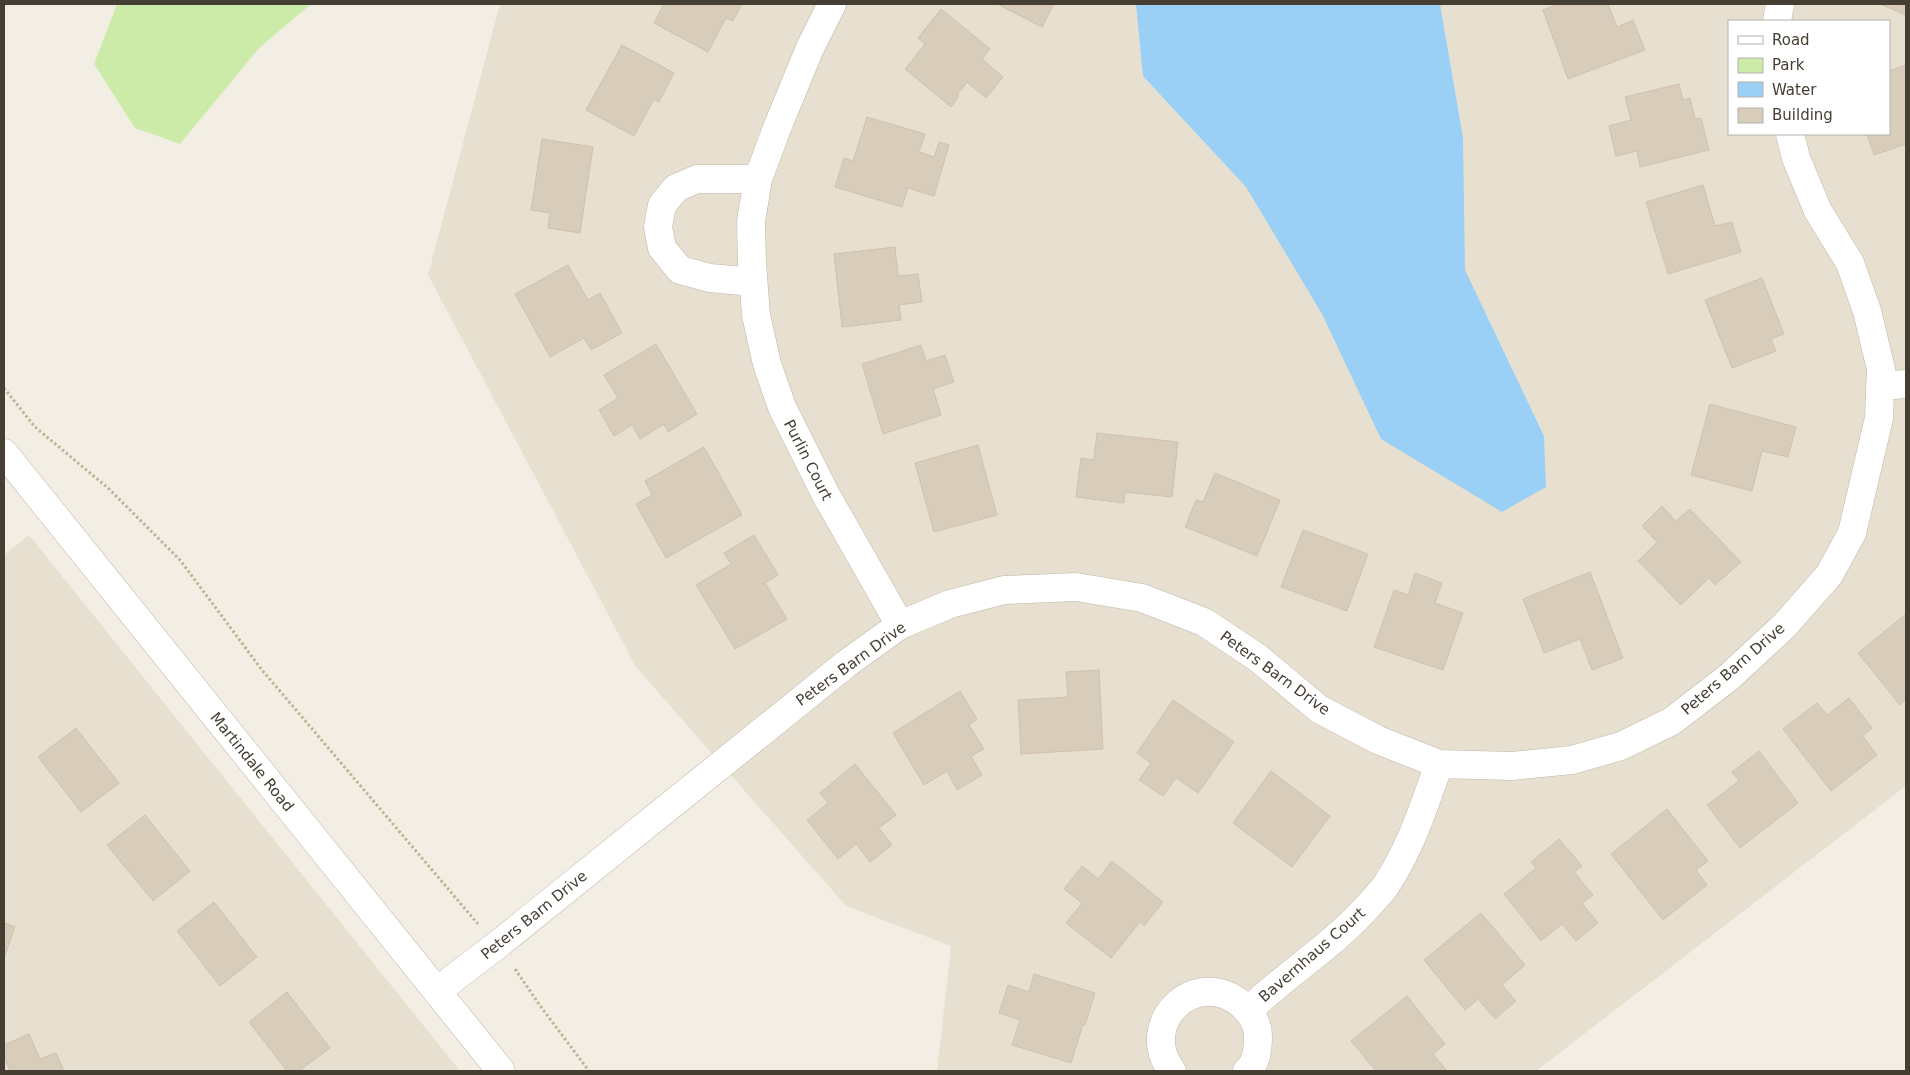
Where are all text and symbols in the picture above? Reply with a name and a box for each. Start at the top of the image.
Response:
legend [1728,20,1890,135]
text: Road [1772,31,1810,49]
text: Park [1772,56,1805,74]
text: Water [1772,81,1817,99]
text: Building [1772,106,1833,124]
street label: Purlin Court [780,417,836,504]
street label: Peters Barn Drive [793,618,909,710]
street label: Peters Barn Drive [1678,619,1788,719]
street label: Peters Barn Drive [1217,627,1333,719]
street label: Martindale Road [206,709,298,815]
street label: Peters Barn Drive [477,867,591,963]
street label: Bavernhaus Court [1255,904,1369,1006]

